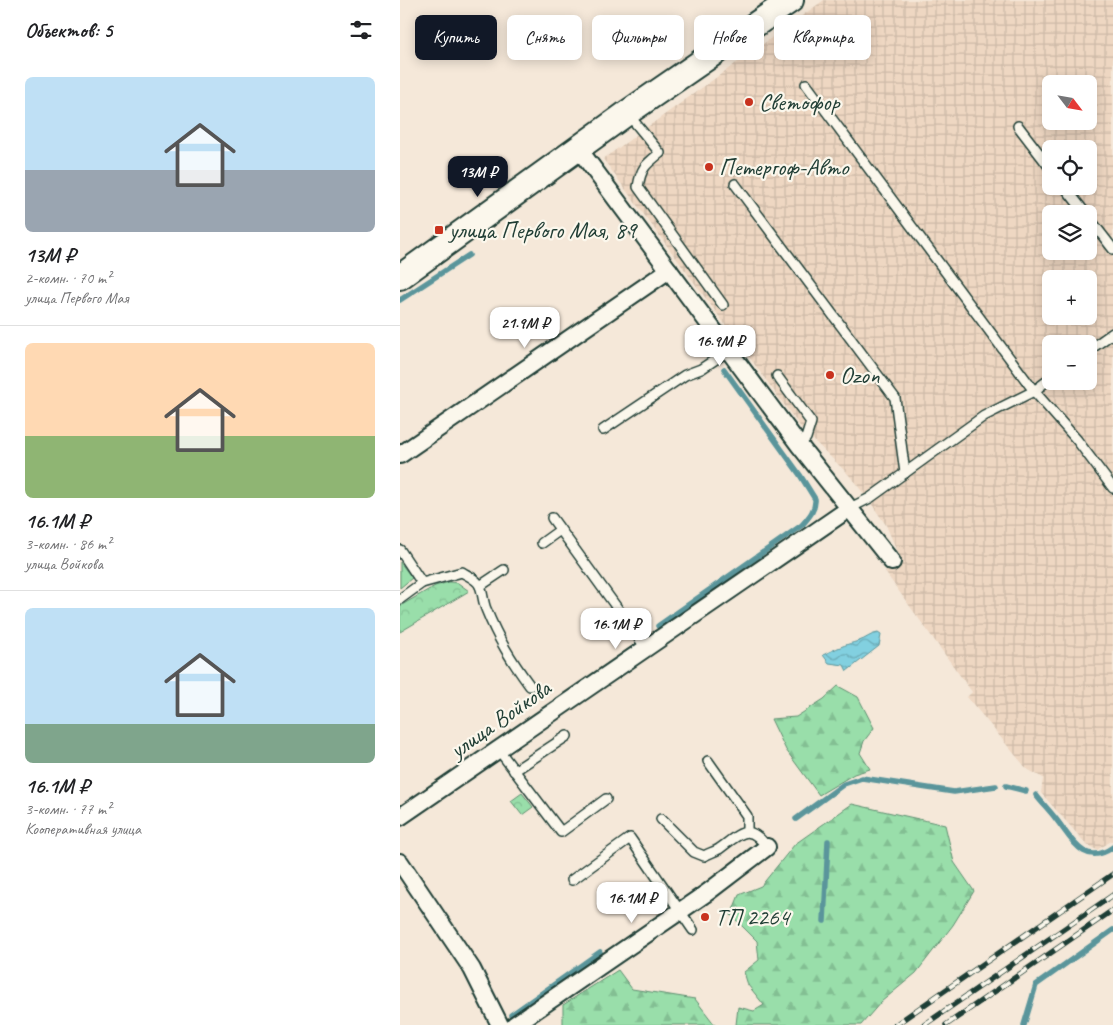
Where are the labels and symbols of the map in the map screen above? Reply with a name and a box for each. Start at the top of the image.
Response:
north arrow [1042,75,1098,130]
place label: Светофор [759,87,840,117]
marker: Светофор [743,96,755,108]
place label: Петергоф-Авто [719,152,850,182]
pin: 13M ₽ [443,156,513,198]
marker: Петергоф-Авто [703,161,715,173]
place label: улица Первого Мая, 89 [447,215,639,245]
marker: улица Первого Мая, 89 [433,224,445,236]
pin: 21.9M ₽ [479,306,571,349]
pin: 16.9M ₽ [674,324,766,367]
place label: Ozon [840,360,880,390]
marker: Ozon [824,369,836,381]
pin: 16.1M ₽ [570,608,662,650]
street label: улица Войкова [442,672,558,766]
pin: 16.1M ₽ [586,882,678,924]
place label: ТП 2264 [715,902,792,932]
marker: ТП 2264 [699,911,711,923]

